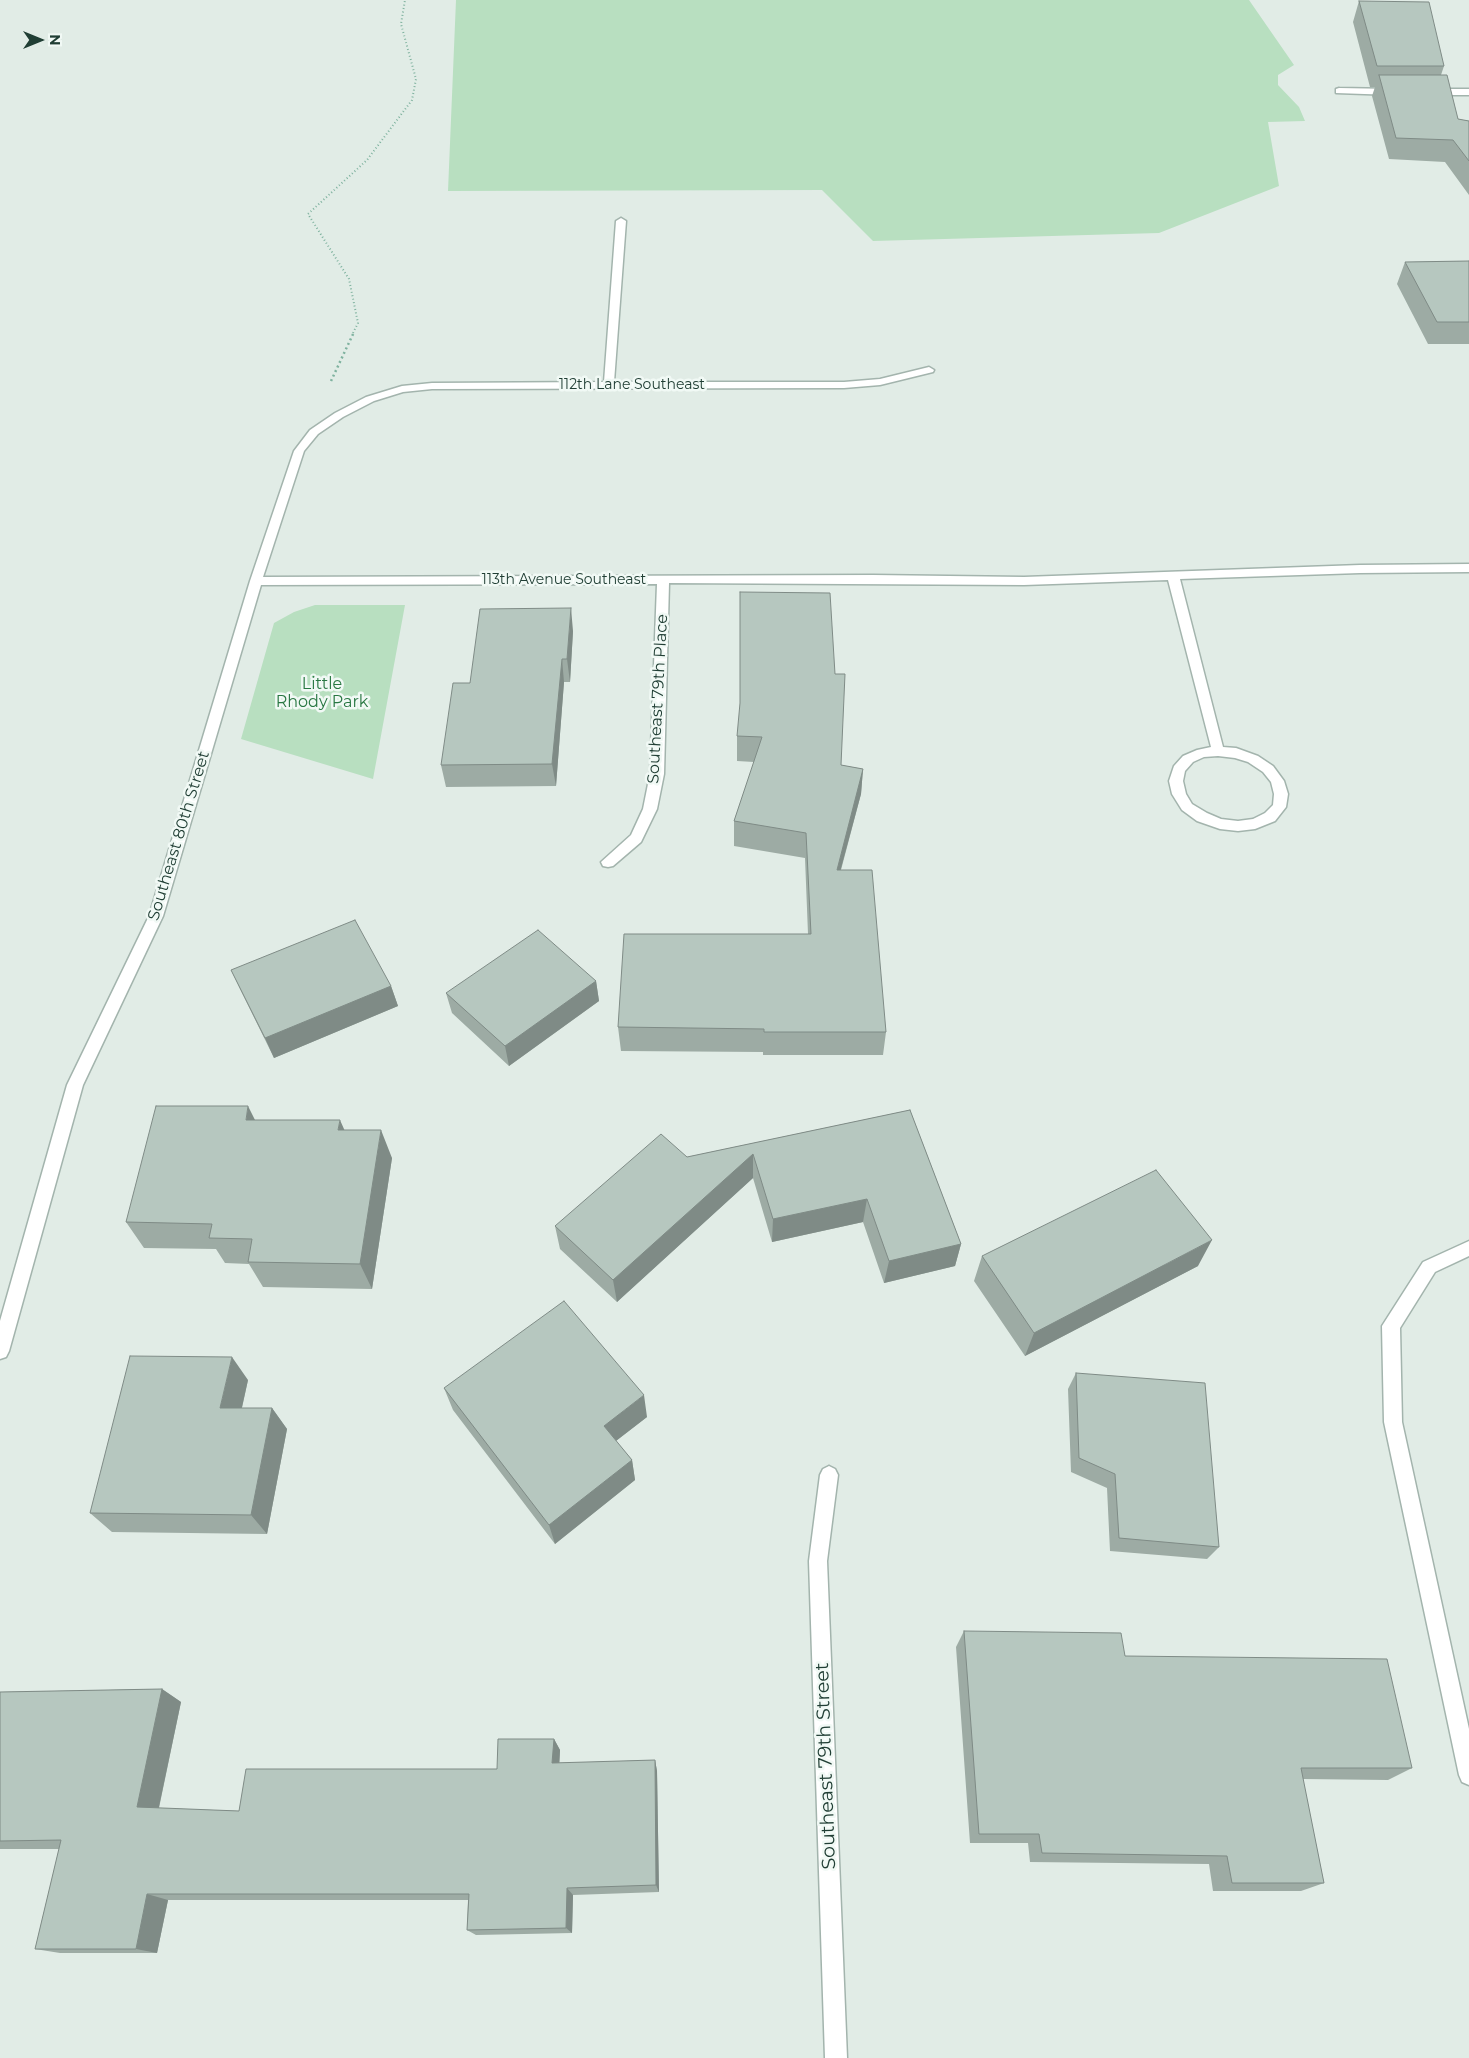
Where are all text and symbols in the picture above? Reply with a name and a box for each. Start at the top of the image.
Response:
north arrow [15,15,65,65]
text: N [46,34,64,46]
street label: 112th Lane Southeast [559,377,705,393]
street label: 113th Avenue Southeast [482,572,646,588]
street label: Southeast 79th Place [644,614,672,784]
park label: Little Rhody Park [276,674,368,712]
street label: Southeast 80th Street [144,749,214,923]
street label: Southeast 79th Street [811,1662,841,1870]

